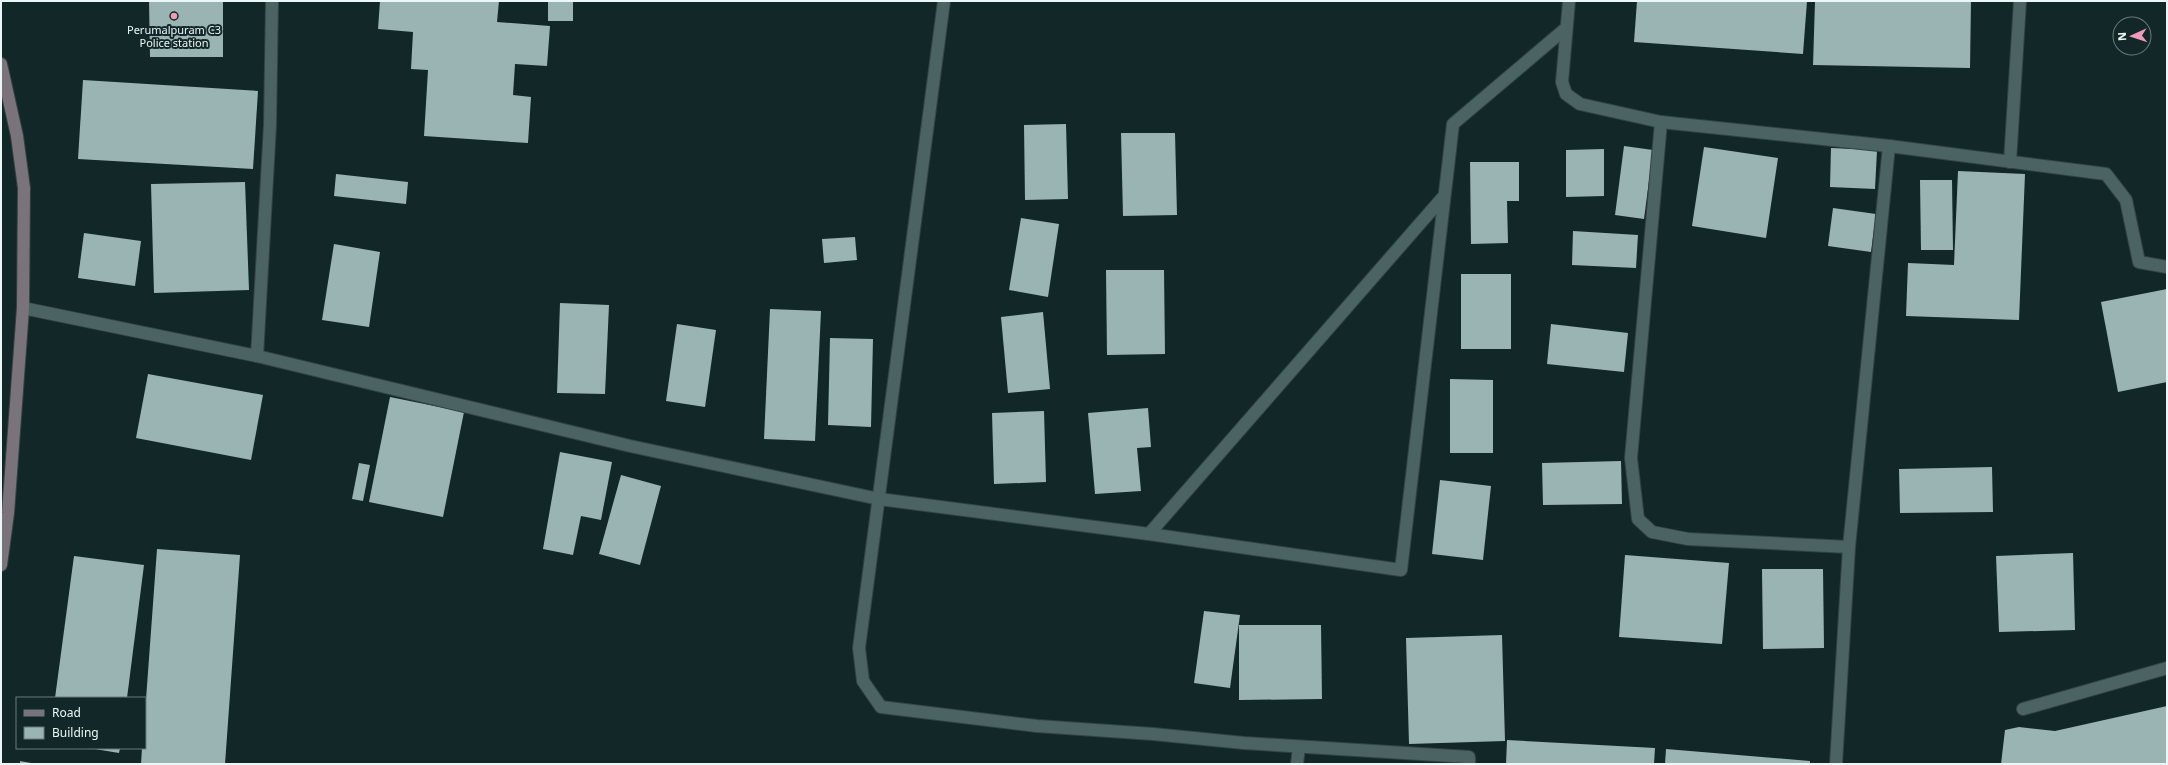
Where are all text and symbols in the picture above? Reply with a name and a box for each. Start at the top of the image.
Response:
marker: Perumalpuram C3 Police station [169,11,179,21]
north arrow [2112,16,2152,56]
place label: Perumalpuram C3 Police station [127,22,221,50]
text: N [2114,32,2129,41]
legend [16,697,146,749]
text: Road [52,704,81,721]
text: Building [52,724,99,741]

